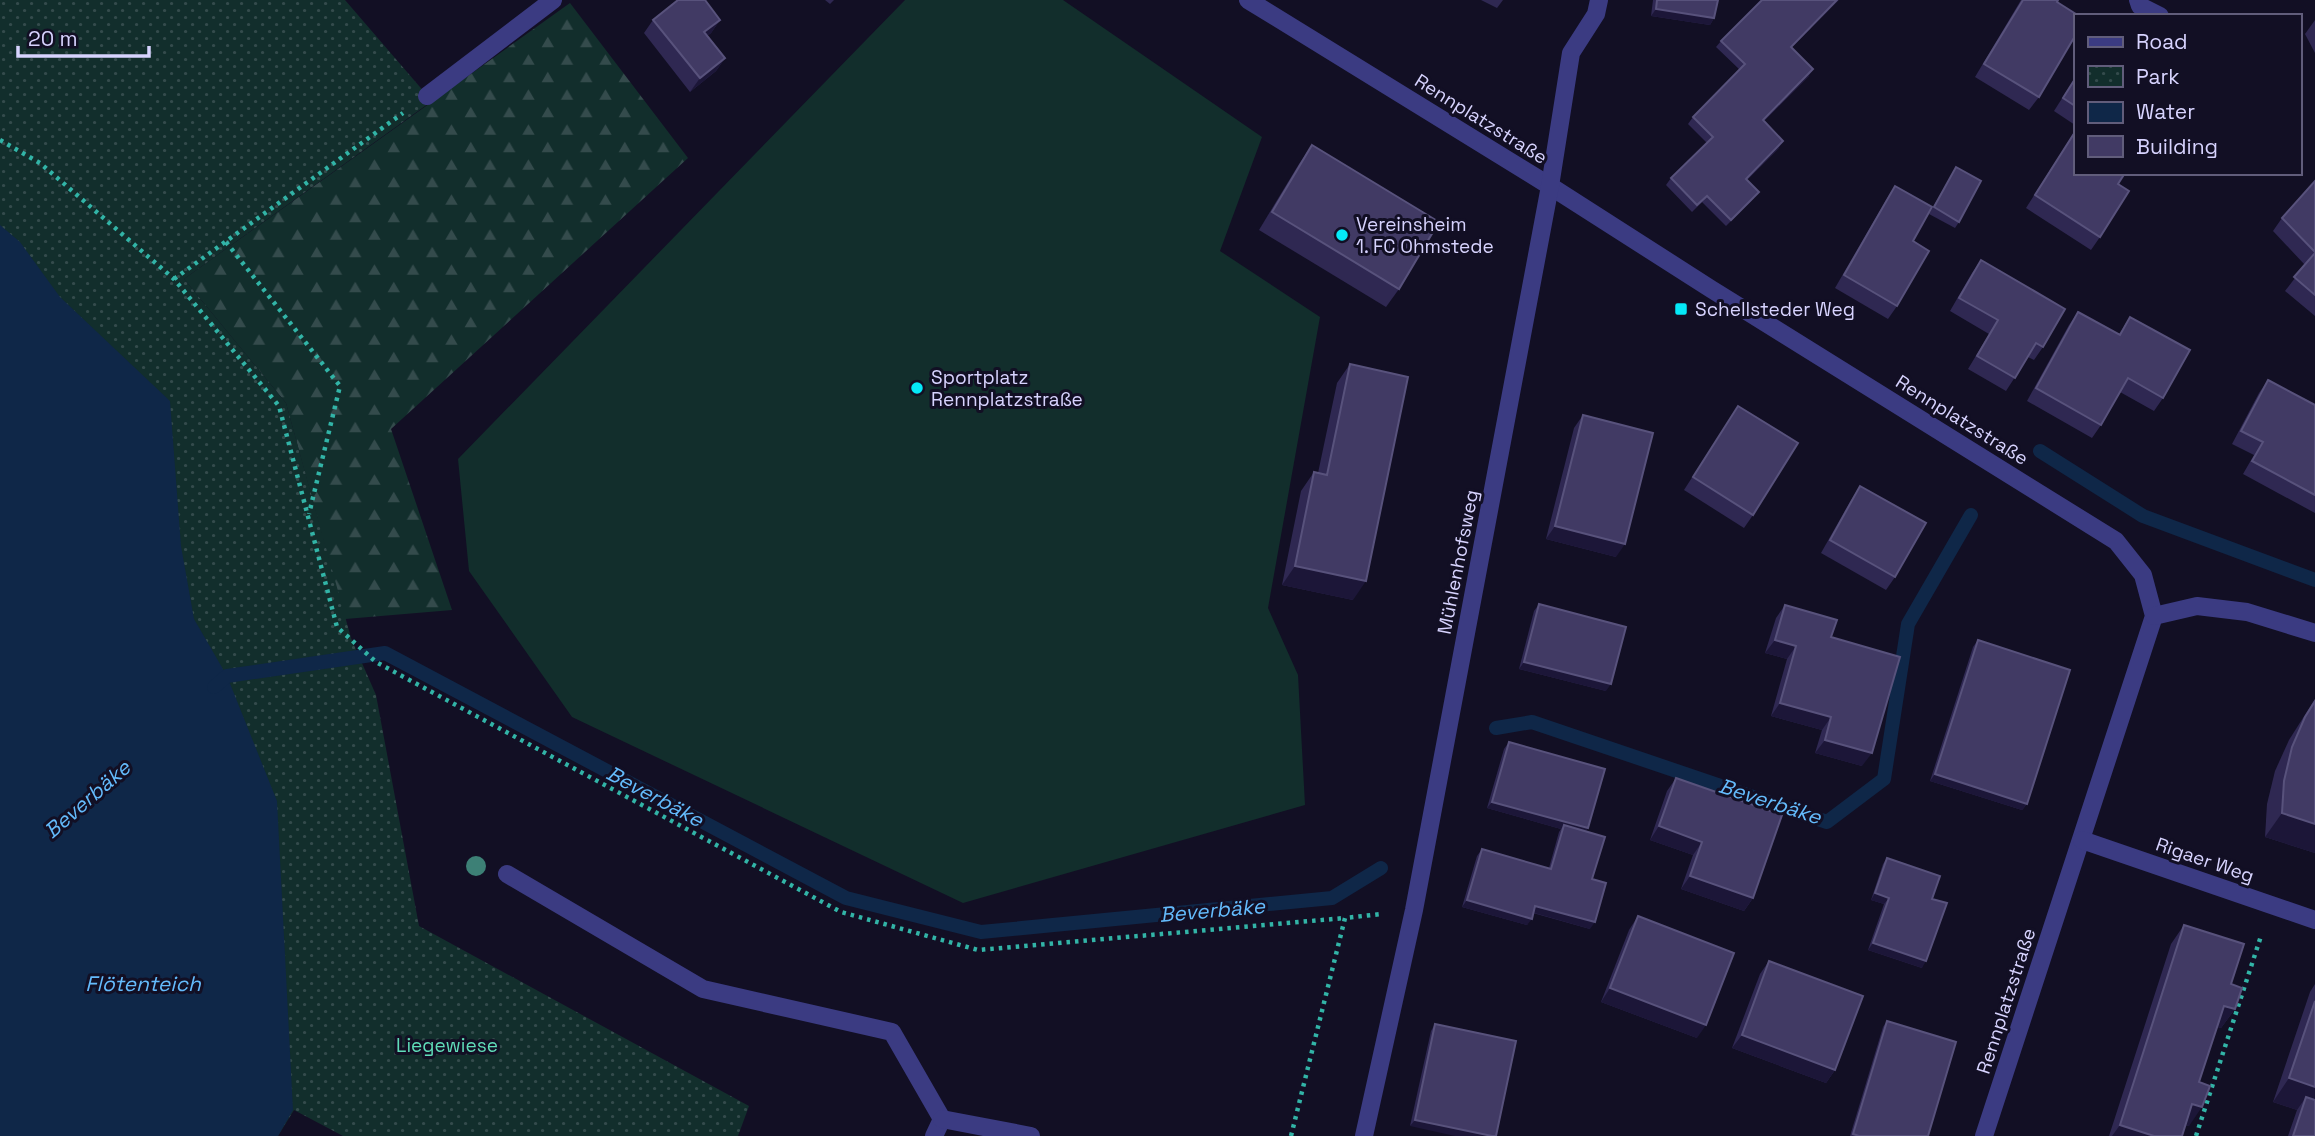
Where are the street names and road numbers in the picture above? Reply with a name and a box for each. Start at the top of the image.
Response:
street label: Rennplatzstraße [1410,68,1552,170]
street label: Rennplatzstraße [1891,369,2033,471]
street label: Mühlenhofsweg [1432,488,1484,636]
street label: Rigaer Weg [2152,831,2258,889]
street label: Rennplatzstraße [1971,925,2041,1077]

